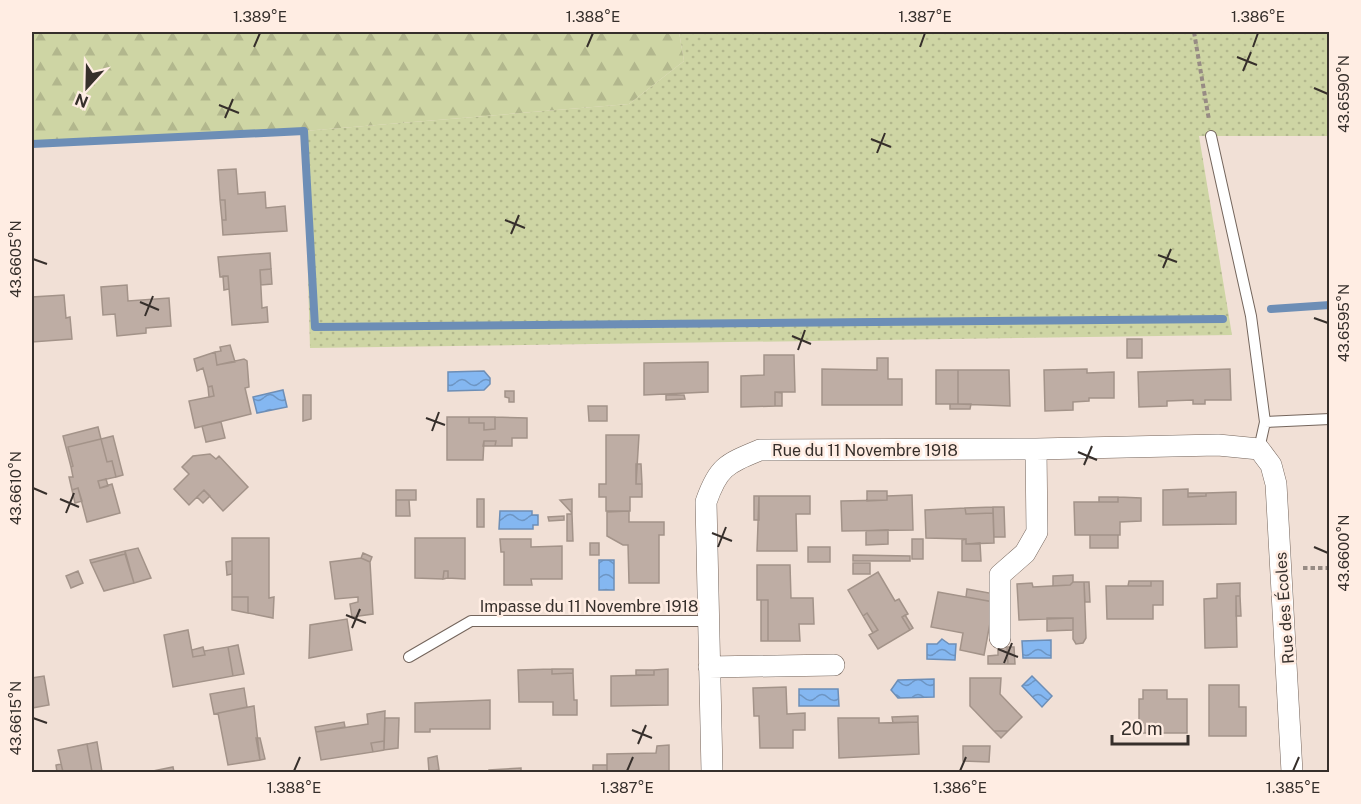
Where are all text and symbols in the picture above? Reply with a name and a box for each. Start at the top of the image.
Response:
text: 1.389°E [233,8,287,25]
text: 1.388°E [566,8,620,25]
text: 1.387°E [898,8,952,25]
text: 1.386°E [1231,8,1285,25]
text: 43.6590°N [1335,55,1352,133]
north arrow [57,57,117,117]
text: N [72,89,91,112]
text: 43.6605°N [7,220,24,298]
text: 43.6595°N [1335,284,1352,362]
street label: Rue du 11 Novembre 1918 [772,441,958,460]
text: 43.6610°N [7,451,24,525]
text: 43.6600°N [1335,514,1352,592]
street label: Rue des Écoles [1270,551,1298,665]
street label: Impasse du 11 Novembre 1918 [480,597,698,616]
text: 43.6615°N [7,681,24,755]
scale bar [1112,708,1188,746]
text: 20 m [1121,718,1163,739]
text: 1.388°E [267,779,321,796]
text: 1.387°E [600,779,654,796]
text: 1.386°E [933,779,987,796]
text: 1.385°E [1266,779,1320,796]

